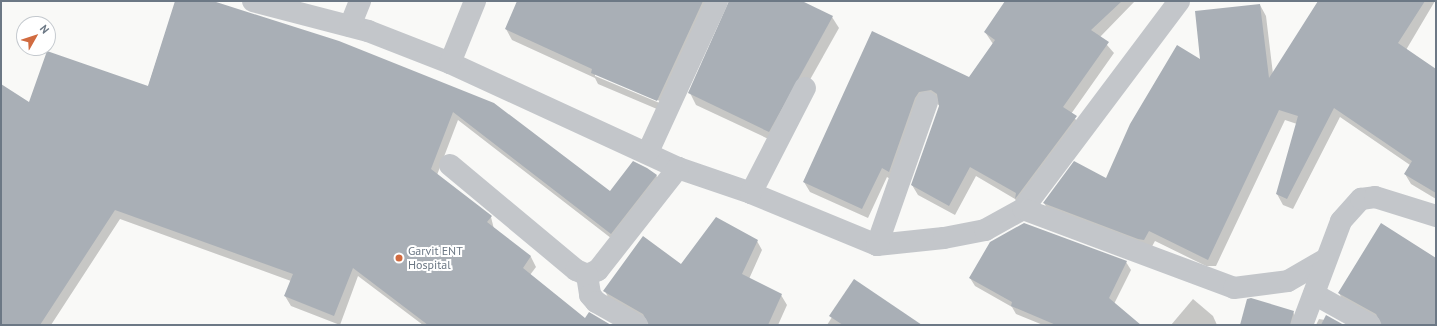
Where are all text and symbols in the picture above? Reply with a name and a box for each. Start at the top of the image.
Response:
north arrow [16,16,56,56]
text: N [37,22,52,36]
place label: Garvit ENT Hospital [408,244,463,272]
marker: Garvit ENT Hospital [393,252,405,264]

